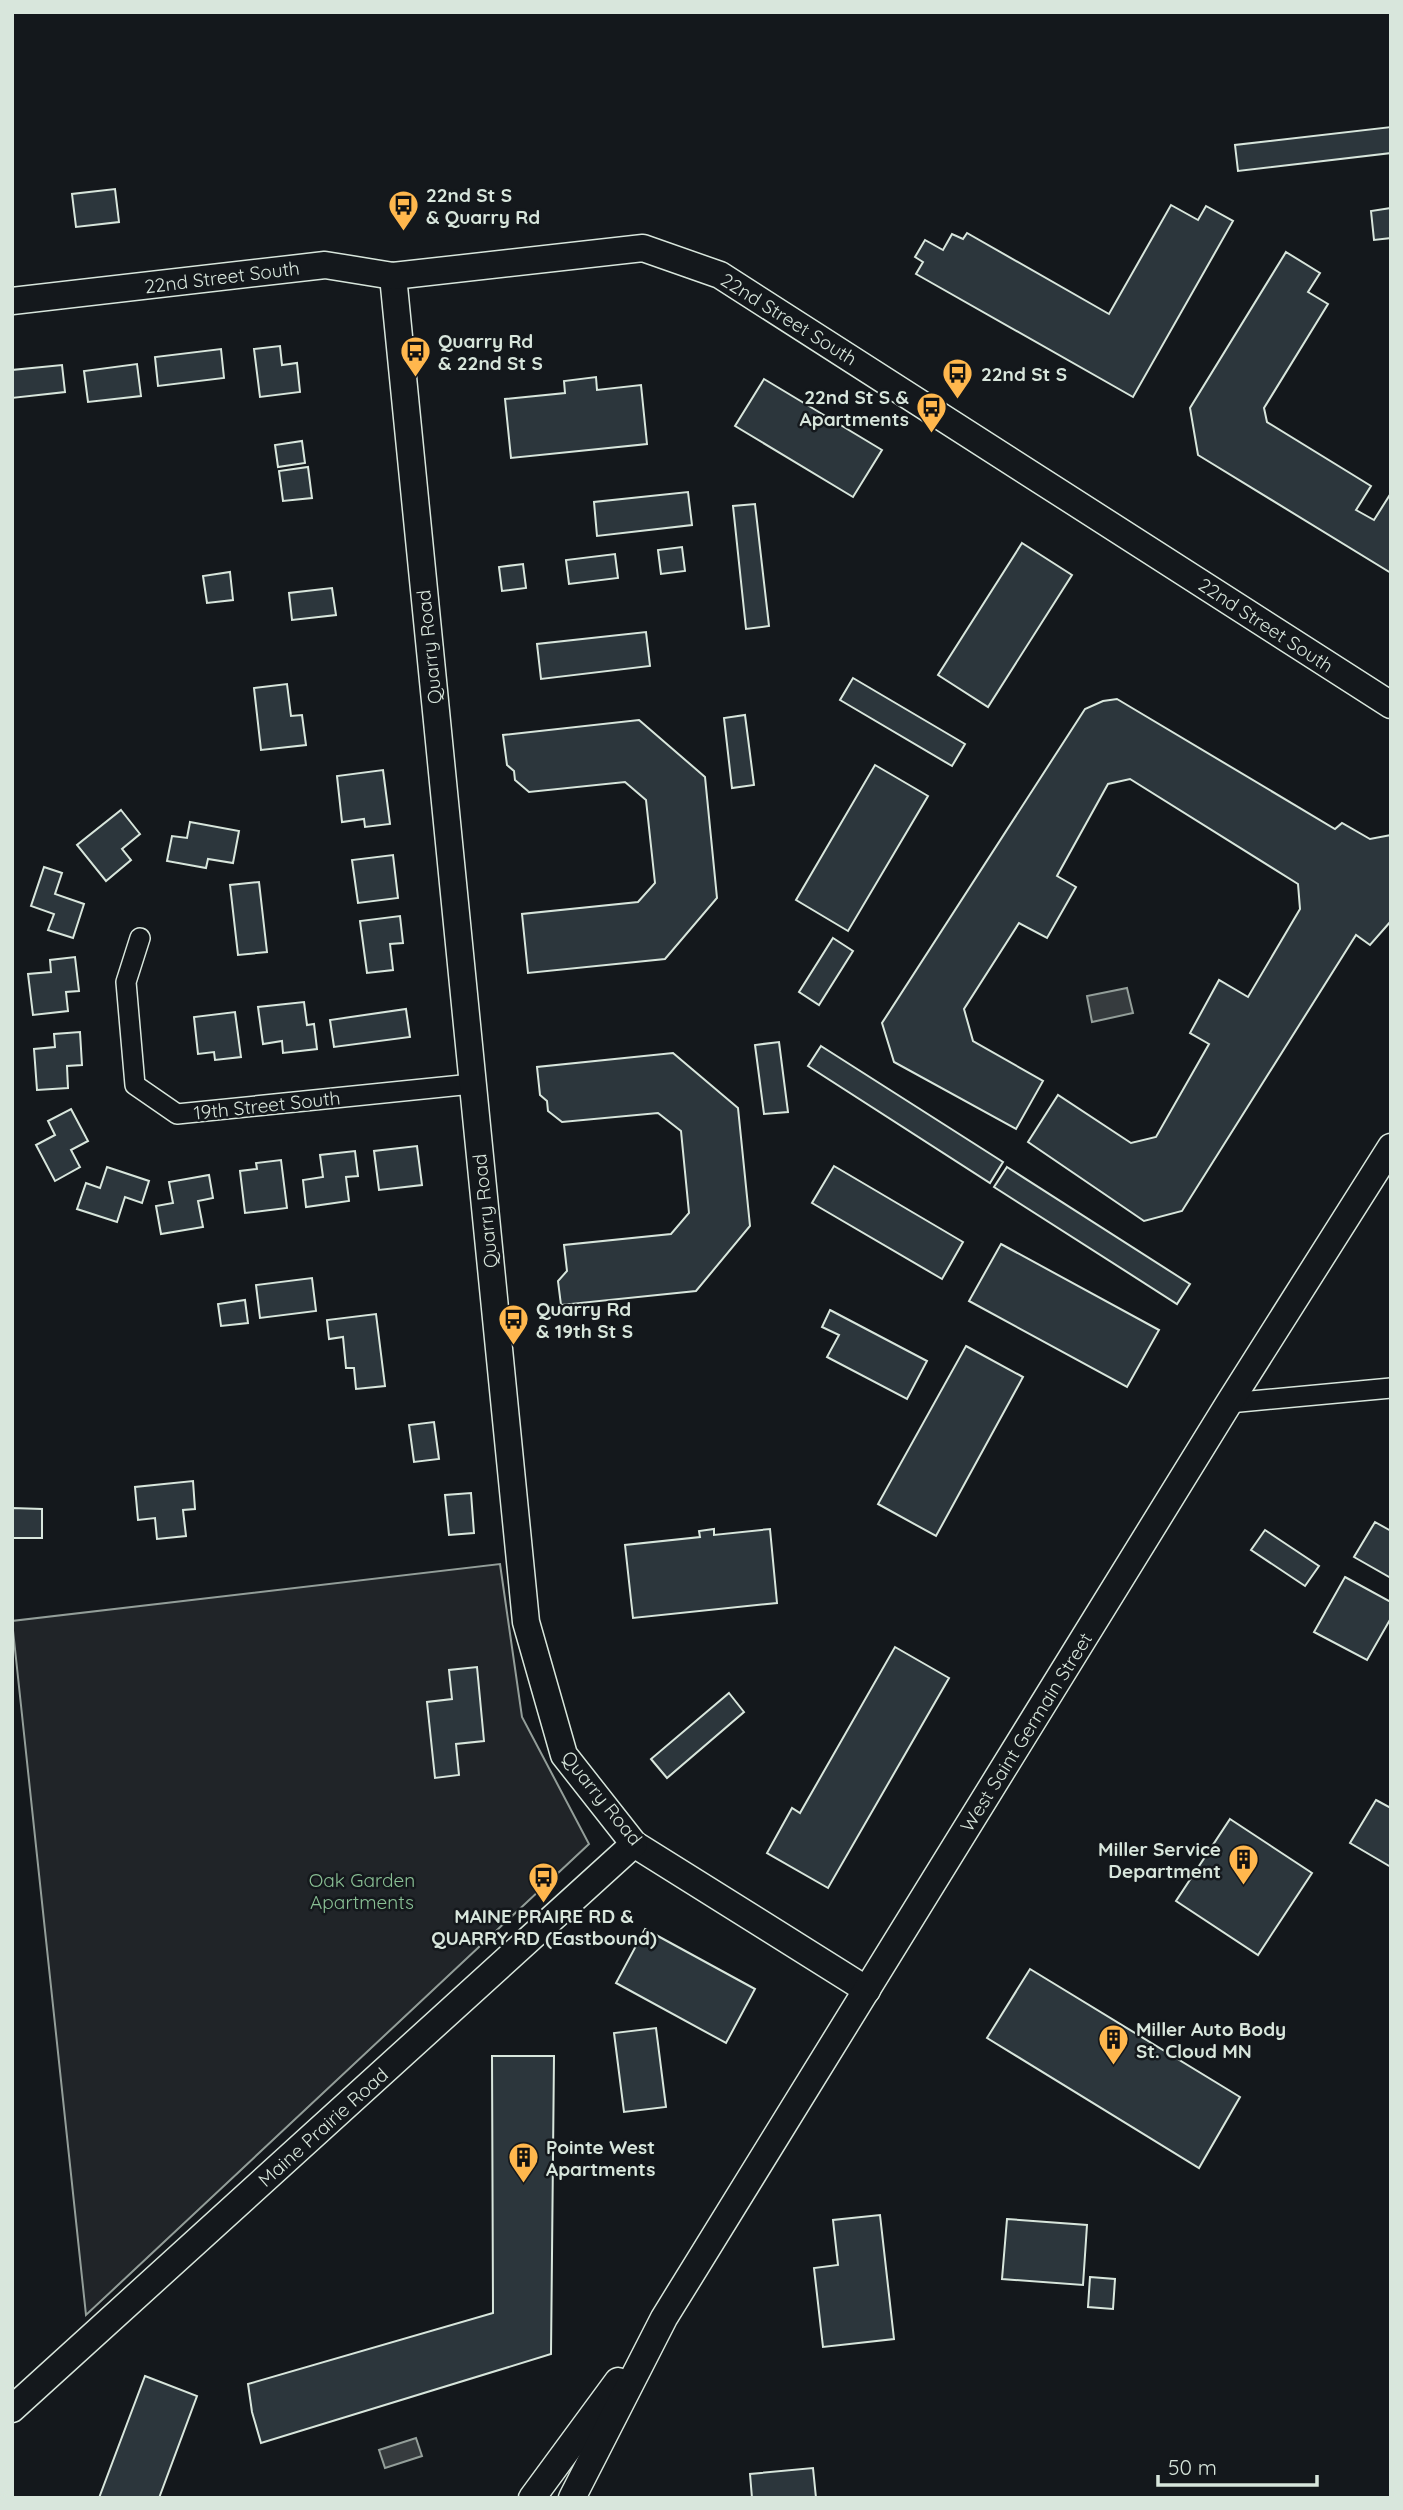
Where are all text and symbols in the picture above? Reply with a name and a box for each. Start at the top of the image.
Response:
place label: 22nd St S & Quarry Rd [426,183,540,229]
bus stop icon: 22nd St S & Quarry Rd [386,189,420,233]
street label: 22nd Street South [143,256,301,298]
street label: 22nd Street South [716,267,862,371]
place label: Quarry Rd & 22nd St S [438,329,543,375]
bus stop icon: Quarry Rd & 22nd St S [398,335,432,379]
bus stop icon: 22nd St S [941,357,975,401]
place label: 22nd St S [981,362,1067,386]
place label: 22nd St S & Apartments [800,385,909,431]
bus stop icon: 22nd St S & Apartments [915,391,949,435]
street label: 22nd Street South [1194,572,1338,678]
street label: Quarry Road [411,589,447,705]
street label: 19th Street South [192,1085,342,1125]
street label: Quarry Road [467,1153,503,1269]
place label: Quarry Rd & 19th St S [536,1297,633,1343]
bus stop icon: Quarry Rd & 19th St S [496,1303,530,1347]
street label: West Saint Germain Street [955,1628,1097,1836]
street label: Quarry Road [557,1746,647,1850]
place label: Miller Service Department [1098,1837,1221,1883]
building icon: Miller Service Department [1227,1843,1261,1887]
bus stop icon: MAINE PRAIRE RD & QUARRY RD (Eastbound) [527,1860,561,1904]
park label: Oak Garden Apartments [309,1868,415,1914]
place label: MAINE PRAIRE RD & QUARRY RD (Eastbound) [431,1904,657,1950]
place label: Miller Auto Body St. Cloud MN [1136,2017,1286,2063]
building icon: Miller Auto Body St. Cloud MN [1096,2023,1130,2067]
street label: Maine Prairie Road [253,2062,393,2192]
place label: Pointe West Apartments [546,2135,655,2181]
building icon: Pointe West Apartments [506,2141,540,2185]
scale bar [1158,2444,1317,2488]
text: 50 m [1168,2454,1217,2480]

